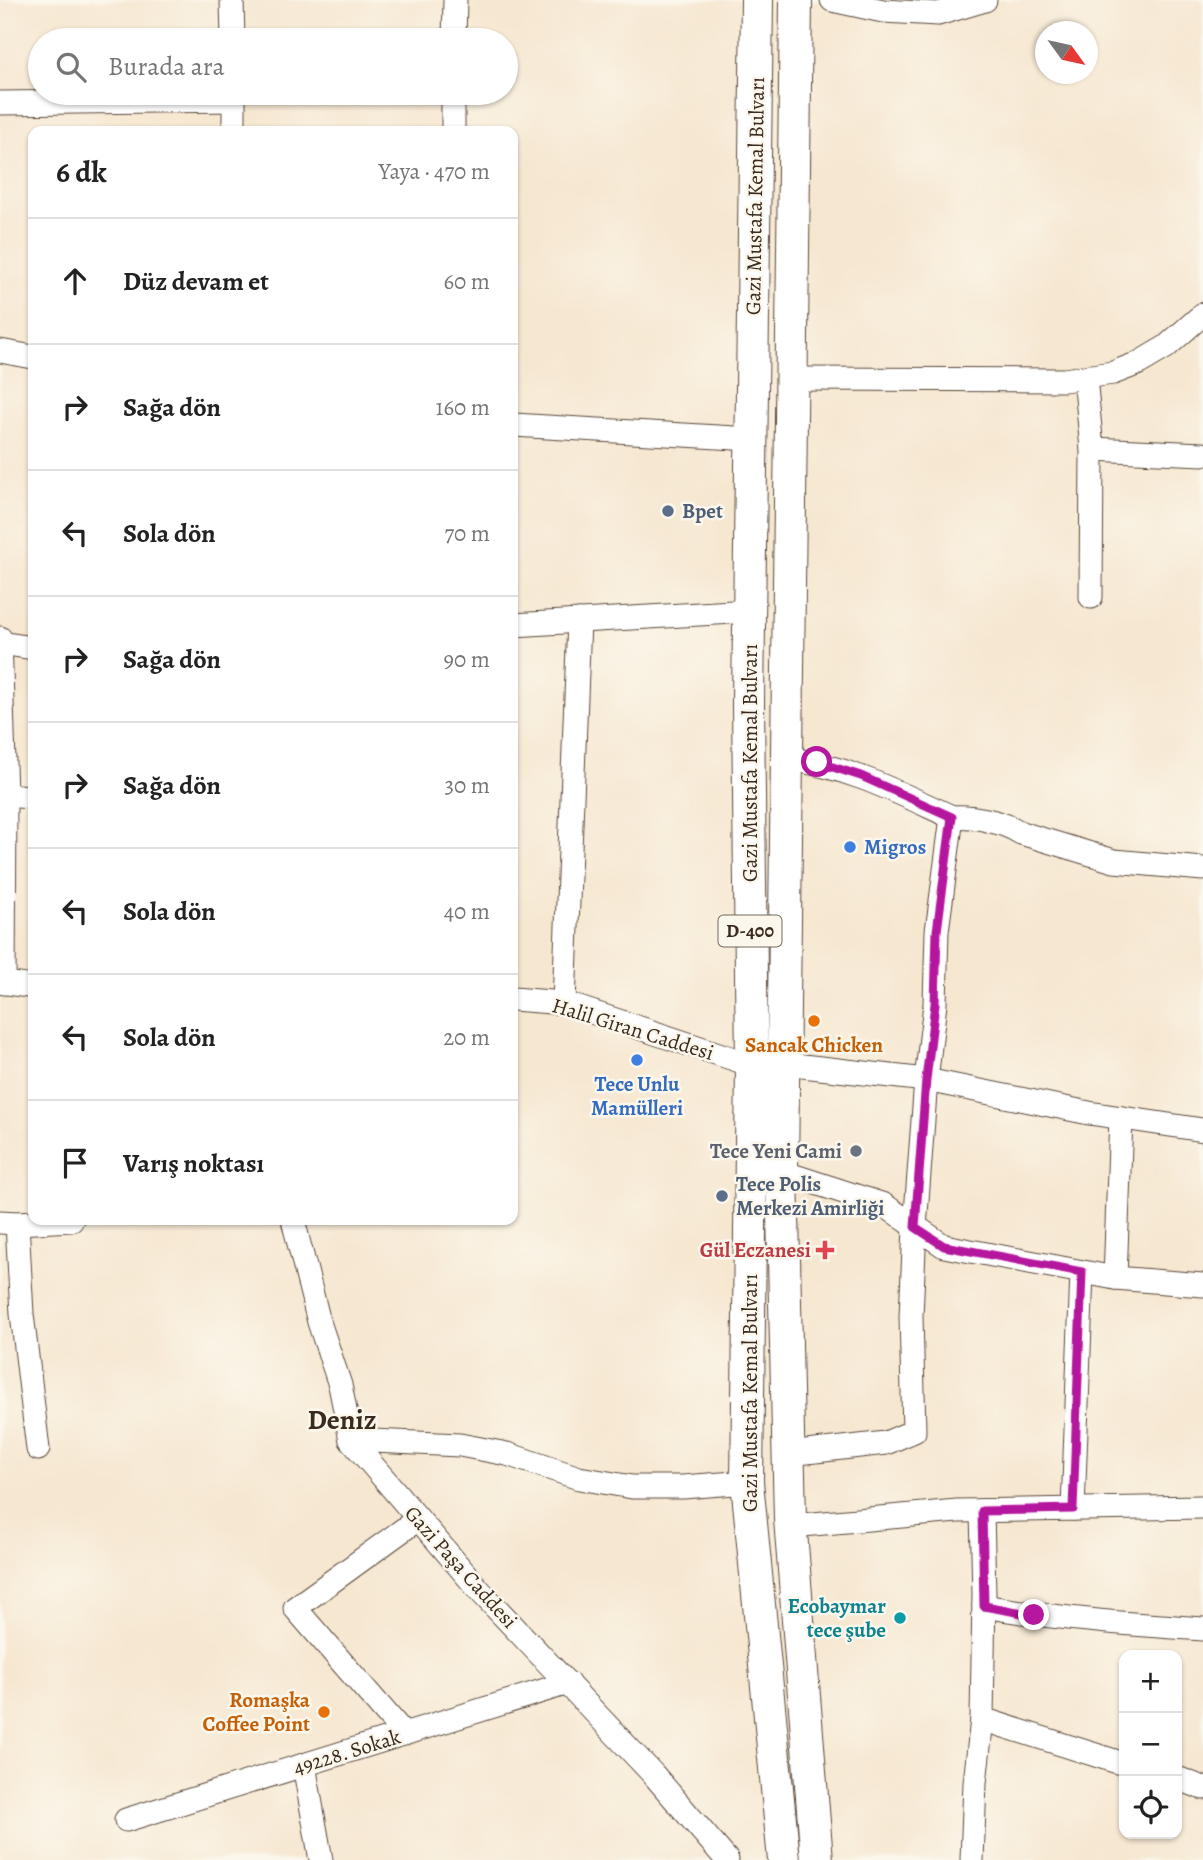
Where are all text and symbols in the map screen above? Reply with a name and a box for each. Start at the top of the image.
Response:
north arrow [1035,21,1098,84]
search box [28,28,518,105]
icon: search [52,48,90,86]
text: Burada ara [108,49,225,84]
street label: Gazi Mustafa Kemal Bulvarı [739,77,771,315]
text: 6 dk [56,152,107,192]
text: Yaya · 470 m [378,156,490,187]
icon: ahead [56,262,94,300]
text: Düz devam et [123,264,269,299]
text: 60 m [443,266,490,297]
icon: right [56,388,94,426]
text: Sağa dön [123,390,221,425]
text: 160 m [436,392,490,423]
place label: Bpet [682,497,723,525]
marker: Bpet [660,503,676,519]
icon: left [56,514,94,552]
text: Sola dön [123,516,216,551]
text: 70 m [444,518,490,549]
icon: right [56,640,94,678]
text: Sağa dön [123,642,221,677]
text: 90 m [444,644,490,675]
street label: Gazi Mustafa Kemal Bulvarı [736,644,764,882]
route start [801,746,832,777]
icon: right [56,766,94,804]
text: Sağa dön [123,768,221,803]
text: 30 m [444,770,490,801]
place label: Migros [864,833,926,861]
marker: Migros [842,839,858,855]
icon: left [56,892,94,930]
text: Sola dön [123,894,216,929]
text: 40 m [444,896,490,927]
road number: D-400 [718,916,782,946]
street label: Halil Giran Caddesi [549,991,717,1067]
marker: Sancak Chicken [806,1013,822,1029]
icon: left [56,1018,94,1056]
text: Sola dön [123,1020,216,1055]
text: 20 m [443,1022,490,1053]
place label: Sancak Chicken [745,1031,883,1059]
marker: Tece Unlu Mamülleri [629,1052,645,1068]
place label: Tece Unlu Mamülleri [591,1070,683,1122]
place label: Tece Yeni Cami [710,1137,842,1165]
marker: Tece Yeni Cami [848,1143,864,1159]
icon: arrive [56,1144,94,1182]
text: Varış noktası [123,1146,264,1181]
place label: Tece Polis Merkezi Amirliği [736,1170,884,1222]
marker: Tece Polis Merkezi Amirliği [714,1188,730,1204]
place label: Gül Eczanesi [700,1236,811,1264]
marker: Gül Eczanesi [817,1242,833,1258]
street label: Gazi Mustafa Kemal Bulvarı [736,1274,764,1512]
district label: Deniz [308,1401,377,1439]
street label: Gazi Paşa Caddesi [398,1500,524,1634]
place label: Ecobaymar tece şube [788,1592,886,1644]
route end [1018,1599,1049,1630]
marker: Ecobaymar tece şube [892,1610,908,1626]
map controls [1119,1650,1182,1839]
button: + [1119,1650,1182,1713]
place label: Romaşka Coffee Point [203,1686,311,1738]
marker: Romaşka Coffee Point [316,1704,332,1720]
button: − [1119,1713,1182,1776]
street label: 49228. Sokak [290,1722,405,1782]
button: locate [1119,1776,1182,1839]

